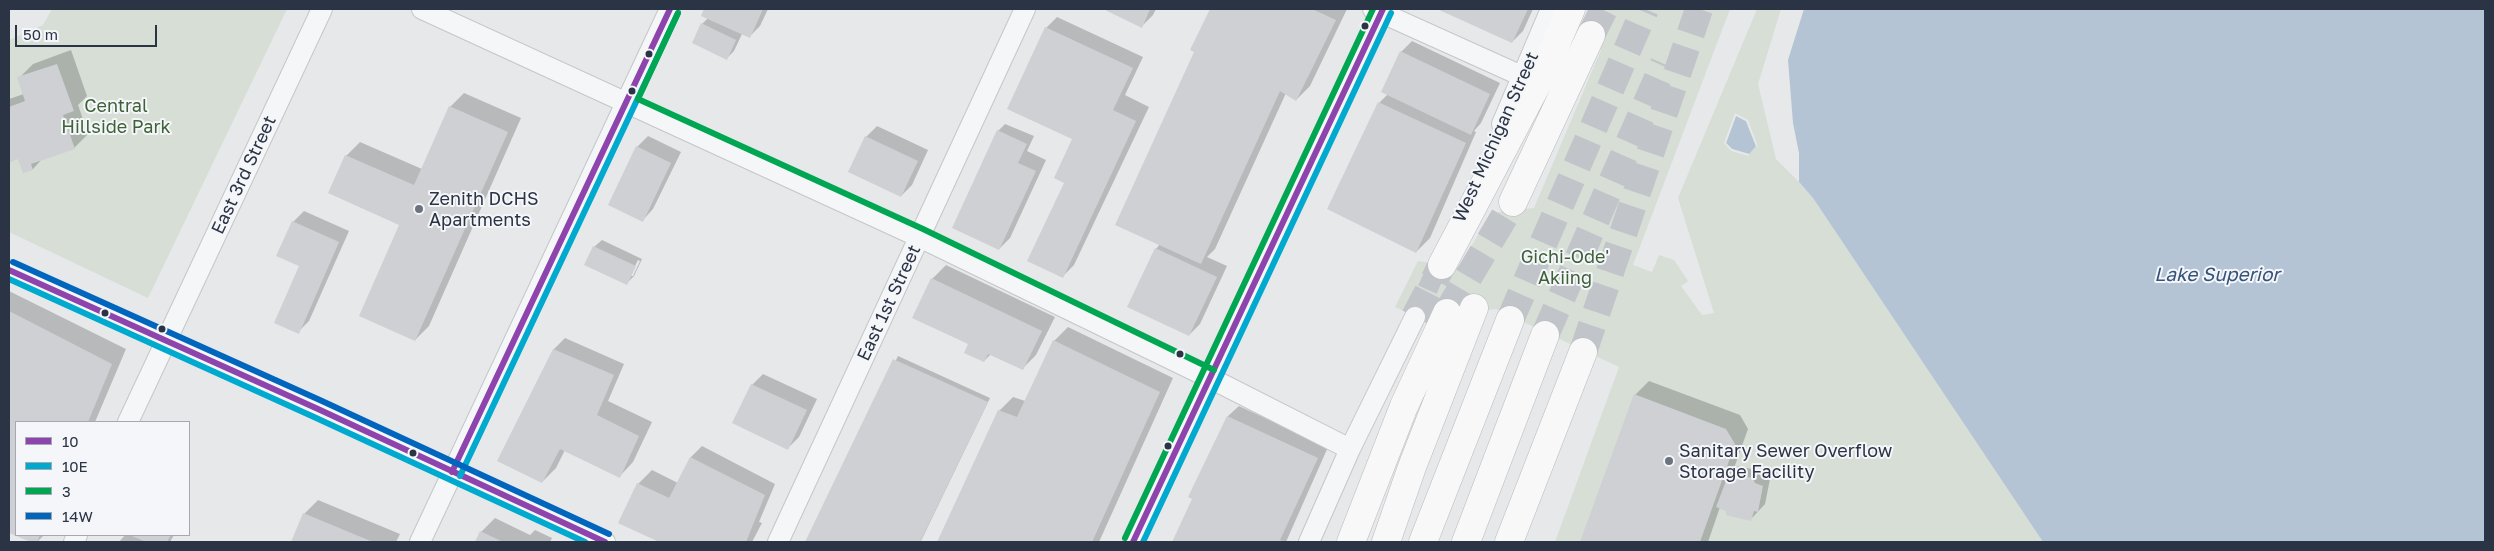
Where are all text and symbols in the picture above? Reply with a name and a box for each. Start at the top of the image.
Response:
scale bar [18,15,160,47]
unlabelled marker [1360,21,1370,31]
text: 50 m [23,25,58,43]
street label: West Michigan Street [1449,48,1543,226]
unlabelled marker [644,49,654,59]
unlabelled marker [627,86,637,96]
park label: Central Hillside Park [61,95,171,138]
street label: East 3rd Street [207,112,281,238]
place label: Zenith DCHS Apartments [429,188,539,230]
marker: Zenith DCHS Apartments [413,203,425,215]
street label: East 1st Street [853,242,925,364]
park label: Gichi-Ode' Akiing [1521,246,1609,288]
water label: Lake Superior [2154,264,2280,286]
unlabelled marker [100,308,110,318]
unlabelled marker [157,324,167,334]
unlabelled marker [1175,349,1185,359]
legend [15,421,190,536]
text: 10 [62,432,79,450]
place label: Sanitary Sewer Overflow Storage Facility [1679,440,1892,482]
unlabelled marker [1163,441,1173,451]
unlabelled marker [408,448,418,458]
marker: Sanitary Sewer Overflow Storage Facility [1663,455,1675,467]
text: 10E [62,457,88,475]
text: 3 [62,482,71,500]
text: 14W [62,507,93,525]

